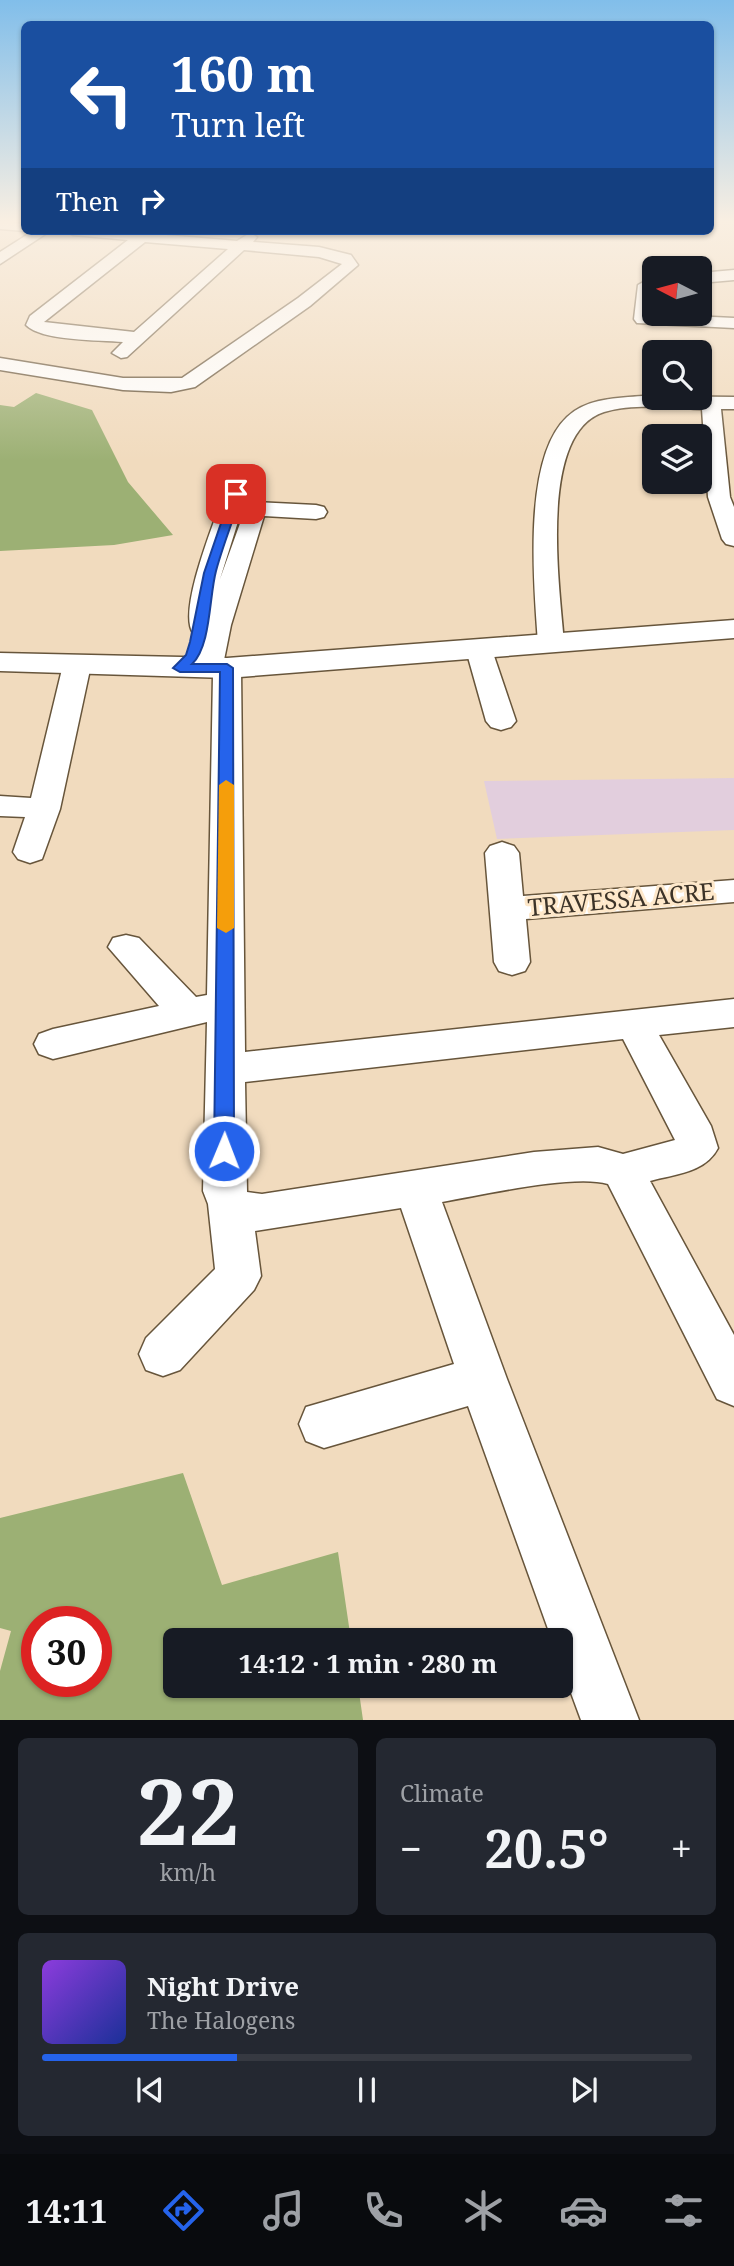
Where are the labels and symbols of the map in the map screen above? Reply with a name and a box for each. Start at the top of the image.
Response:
north arrow [642,256,712,326]
pin [206,464,266,524]
street label: TRAVESSA ACRE [526,874,716,923]
position arrow [187,1114,261,1188]
speed limit sign: 30 [21,1606,112,1697]

